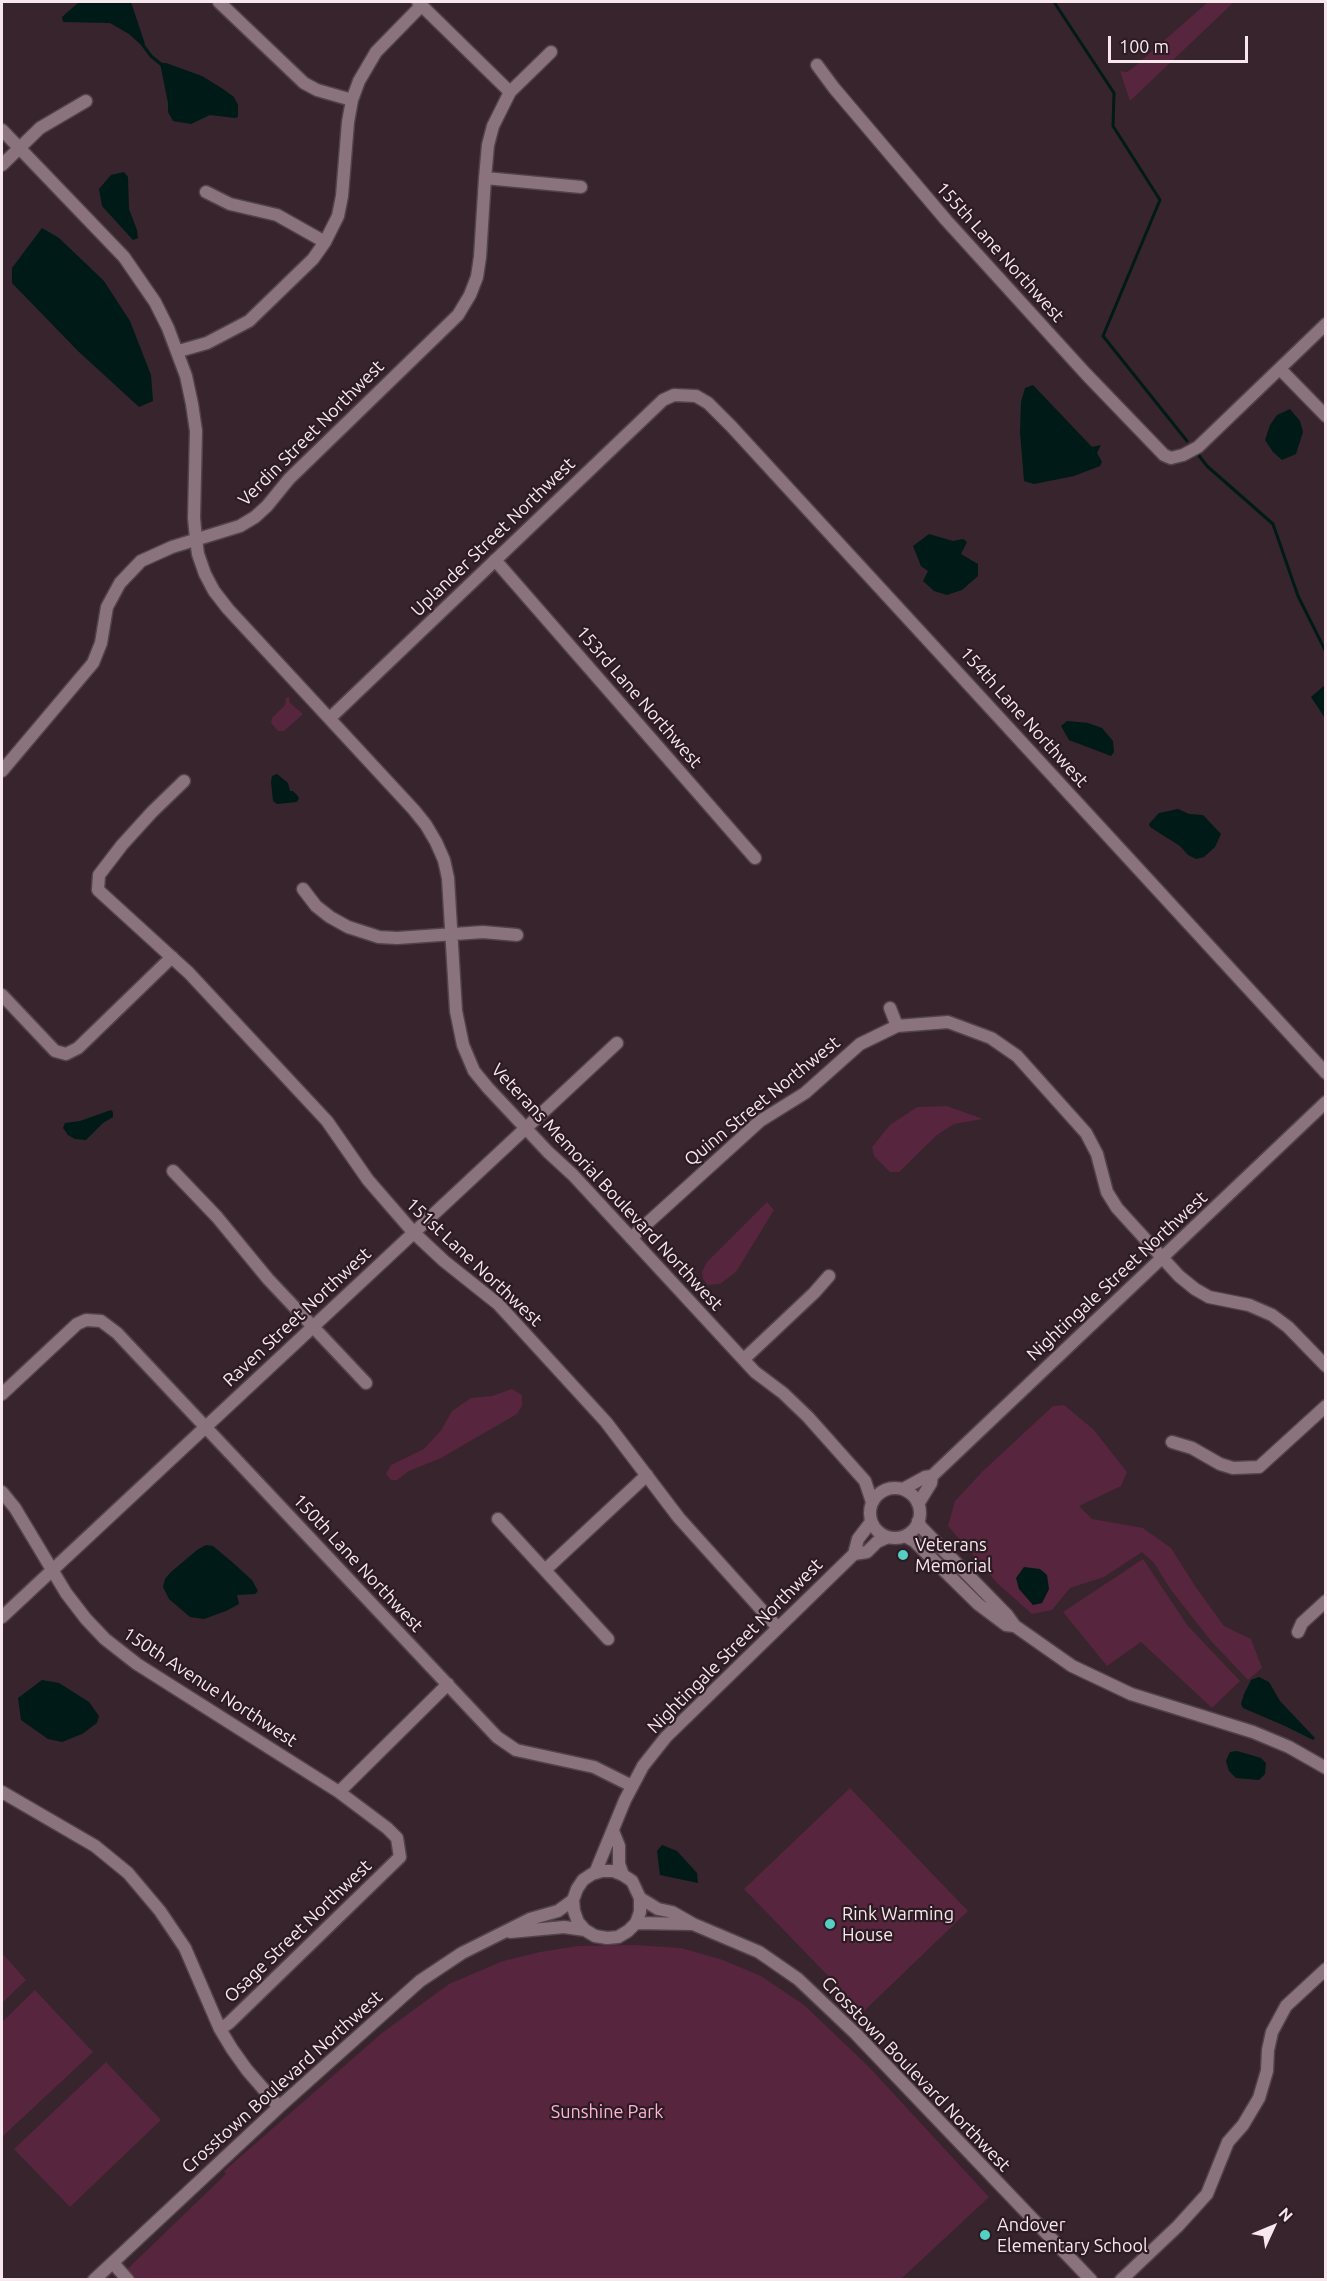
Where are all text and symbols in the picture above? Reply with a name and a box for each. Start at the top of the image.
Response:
scale bar [1111,24,1250,62]
text: 100 m [1119,36,1169,56]
street label: 155th Lane Northwest [931,178,1069,326]
street label: Verdin Street Northwest [234,356,388,510]
street label: Uplander Street Northwest [407,453,579,621]
street label: 153rd Lane Northwest [571,622,707,772]
street label: 154th Lane Northwest [955,643,1093,791]
street label: Quinn Street Northwest [680,1032,844,1170]
street label: Veterans Memorial Boulevard Northwest [487,1059,727,1315]
street label: Nightingale Street Northwest [1022,1187,1212,1365]
street label: 151st Lane Northwest [401,1193,547,1331]
street label: Raven Street Northwest [219,1243,375,1391]
street label: 150th Lane Northwest [288,1489,428,1637]
place label: Veterans Memorial [915,1534,992,1576]
marker: Veterans Memorial [896,1548,910,1562]
street label: Nightingale Street Northwest [643,1554,827,1738]
street label: 150th Avenue Northwest [119,1623,301,1751]
street label: Osage Street Northwest [220,1855,376,2007]
place label: Rink Warming House [842,1903,954,1946]
marker: Rink Warming House [823,1917,837,1931]
street label: Crosstown Boulevard Northwest [817,1972,1015,2176]
street label: Crosstown Boulevard Northwest [177,1986,387,2178]
park label: Sunshine Park [551,2101,663,2123]
north arrow [1243,2197,1303,2257]
text: N [1275,2204,1297,2225]
place label: Andover Elementary School [997,2214,1148,2256]
marker: Andover Elementary School [978,2228,992,2242]

